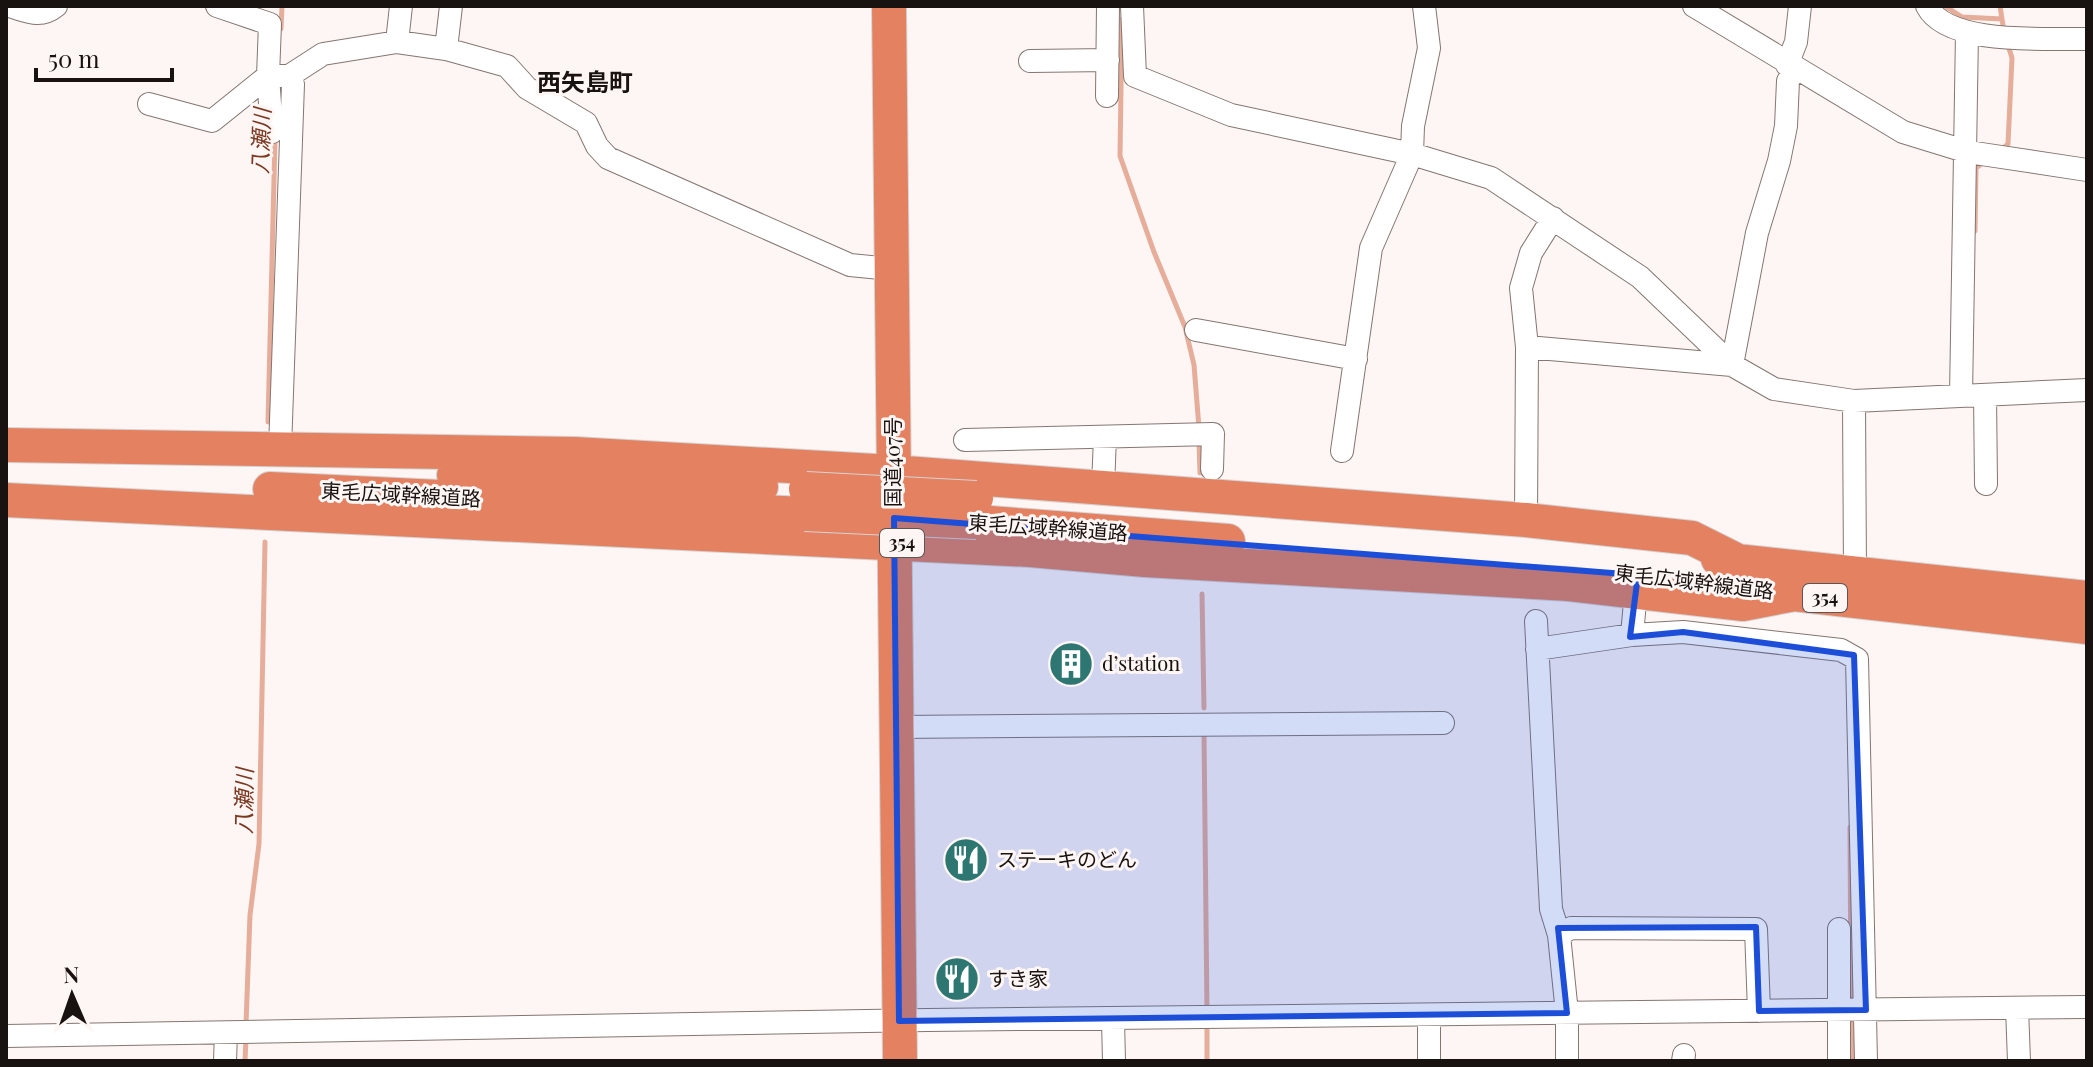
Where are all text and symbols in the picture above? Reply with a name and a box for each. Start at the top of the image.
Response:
scale bar [36,32,172,82]
text: 50 m [48,42,100,74]
district label: 西矢島町 [537,65,633,97]
water label: 八瀬川 [244,105,276,174]
street label: 国道407号 [878,417,905,507]
street label: 東毛広域幹線道路 [320,476,482,511]
street label: 東毛広域幹線道路 [967,507,1129,546]
road number: 354 [880,529,924,557]
street label: 東毛広域幹線道路 [1613,557,1775,604]
road number: 354 [1803,584,1847,612]
building icon: d’station [1047,640,1095,688]
place label: d’station [1102,649,1180,676]
water label: 八瀬川 [227,766,259,834]
restaurant icon: ステーキのどん [942,836,990,884]
place label: ステーキのどん [997,845,1137,872]
north arrow [32,955,112,1035]
restaurant icon: すき家 [933,955,981,1003]
text: N [63,959,80,989]
place label: すき家 [988,964,1048,991]

